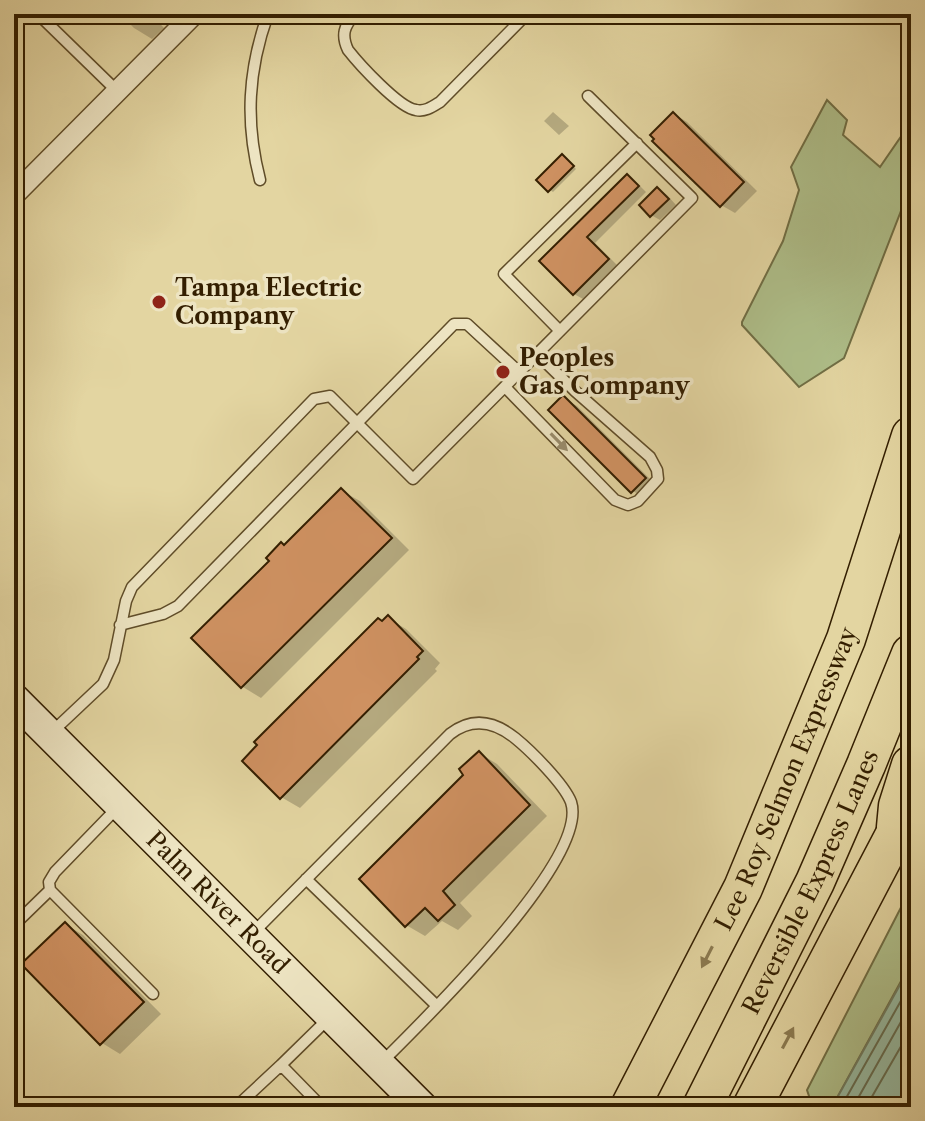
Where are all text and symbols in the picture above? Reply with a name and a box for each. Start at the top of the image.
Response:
place label: Tampa Electric Company [175,273,362,330]
marker: Tampa Electric Company [150,293,168,311]
place label: Peoples Gas Company [519,343,691,400]
marker: Peoples Gas Company [494,363,512,381]
one-way arrow [549,432,568,451]
street label: Lee Roy Selmon Expressway [709,623,863,935]
street label: Reversible Express Lanes [736,745,885,1019]
street label: Palm River Road [141,825,296,980]
one-way arrow [700,946,714,969]
one-way arrow [781,1027,795,1049]

